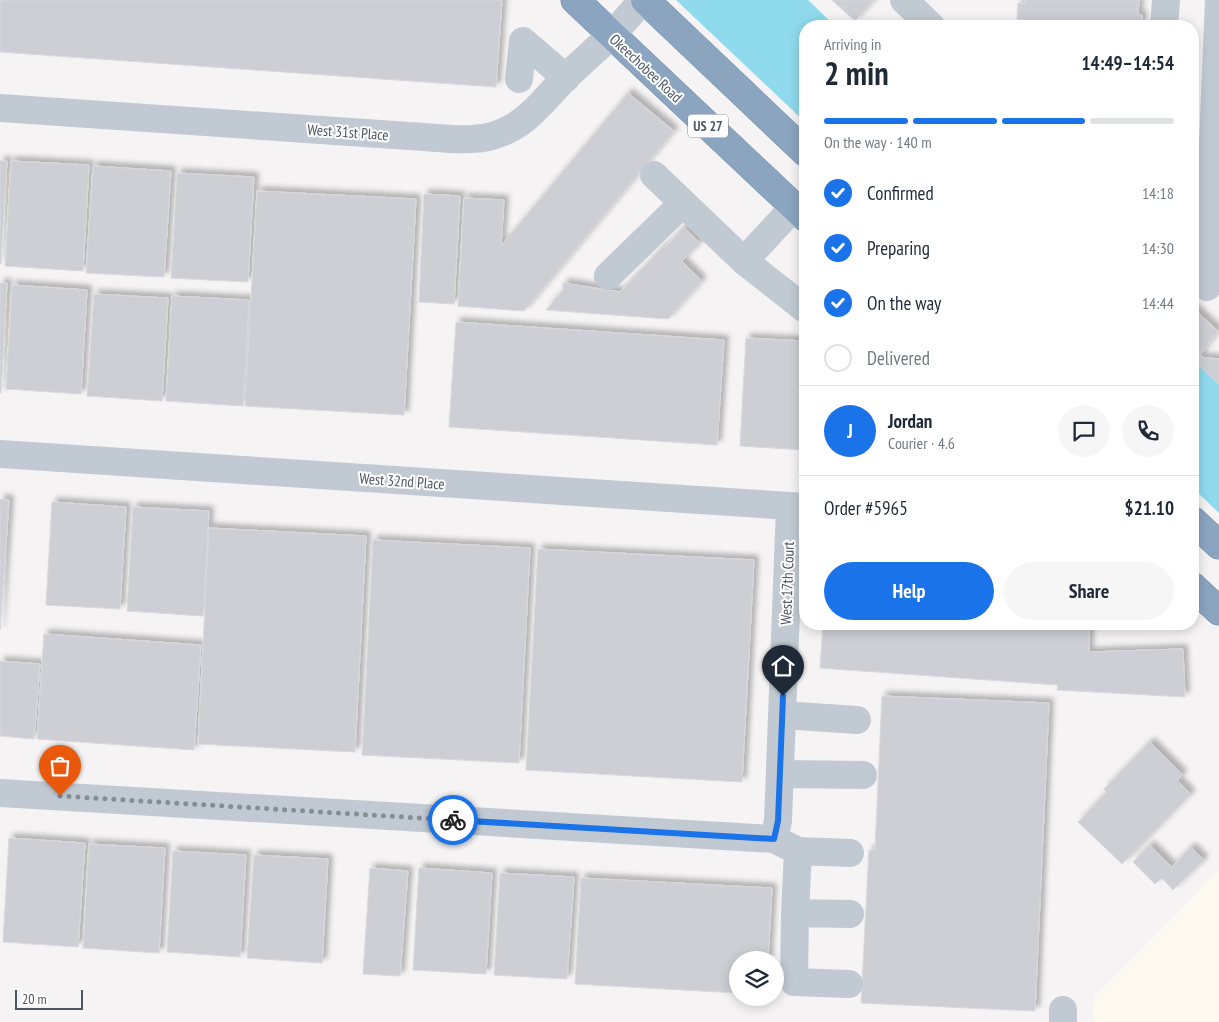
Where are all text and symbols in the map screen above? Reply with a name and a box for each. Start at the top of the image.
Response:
street label: Okeechobee Road [606,30,686,106]
text: Arriving in [824,34,881,54]
text: 14:49–14:54 [1081,51,1174,75]
text: 2 min [824,52,889,94]
road number: US 27 [688,114,728,138]
street label: West 31st Place [307,120,389,144]
text: On the way · 140 m [824,132,932,152]
icon: check [824,179,852,207]
text: Confirmed [867,181,934,205]
text: 14:18 [1142,183,1174,203]
icon: check [824,234,852,262]
text: Preparing [867,236,930,260]
text: 14:30 [1142,238,1174,258]
icon: check [824,289,852,317]
text: On the way [867,291,941,315]
text: 14:44 [1142,293,1174,313]
text: Delivered [867,346,930,370]
button: chat [1058,405,1110,457]
button: phone [1122,405,1174,457]
text: Jordan [888,409,932,433]
text: J [847,419,853,443]
text: Courier · 4.6 [888,433,955,453]
street label: West 32nd Place [359,469,445,493]
text: Order #5965 [824,496,908,520]
text: $21.10 [1125,496,1174,520]
street label: West 17th Court [776,541,798,625]
button: Help [824,562,994,620]
button: Share [1004,562,1174,620]
pin [762,645,804,696]
icon: home [769,652,797,680]
pin [39,745,81,796]
icon: bag [46,752,74,780]
courier [428,795,478,845]
icon: bike [439,806,467,834]
map controls [729,951,784,1006]
button: layers [729,951,784,1006]
scale bar [15,987,82,1010]
text: 20 m [22,990,47,1008]

